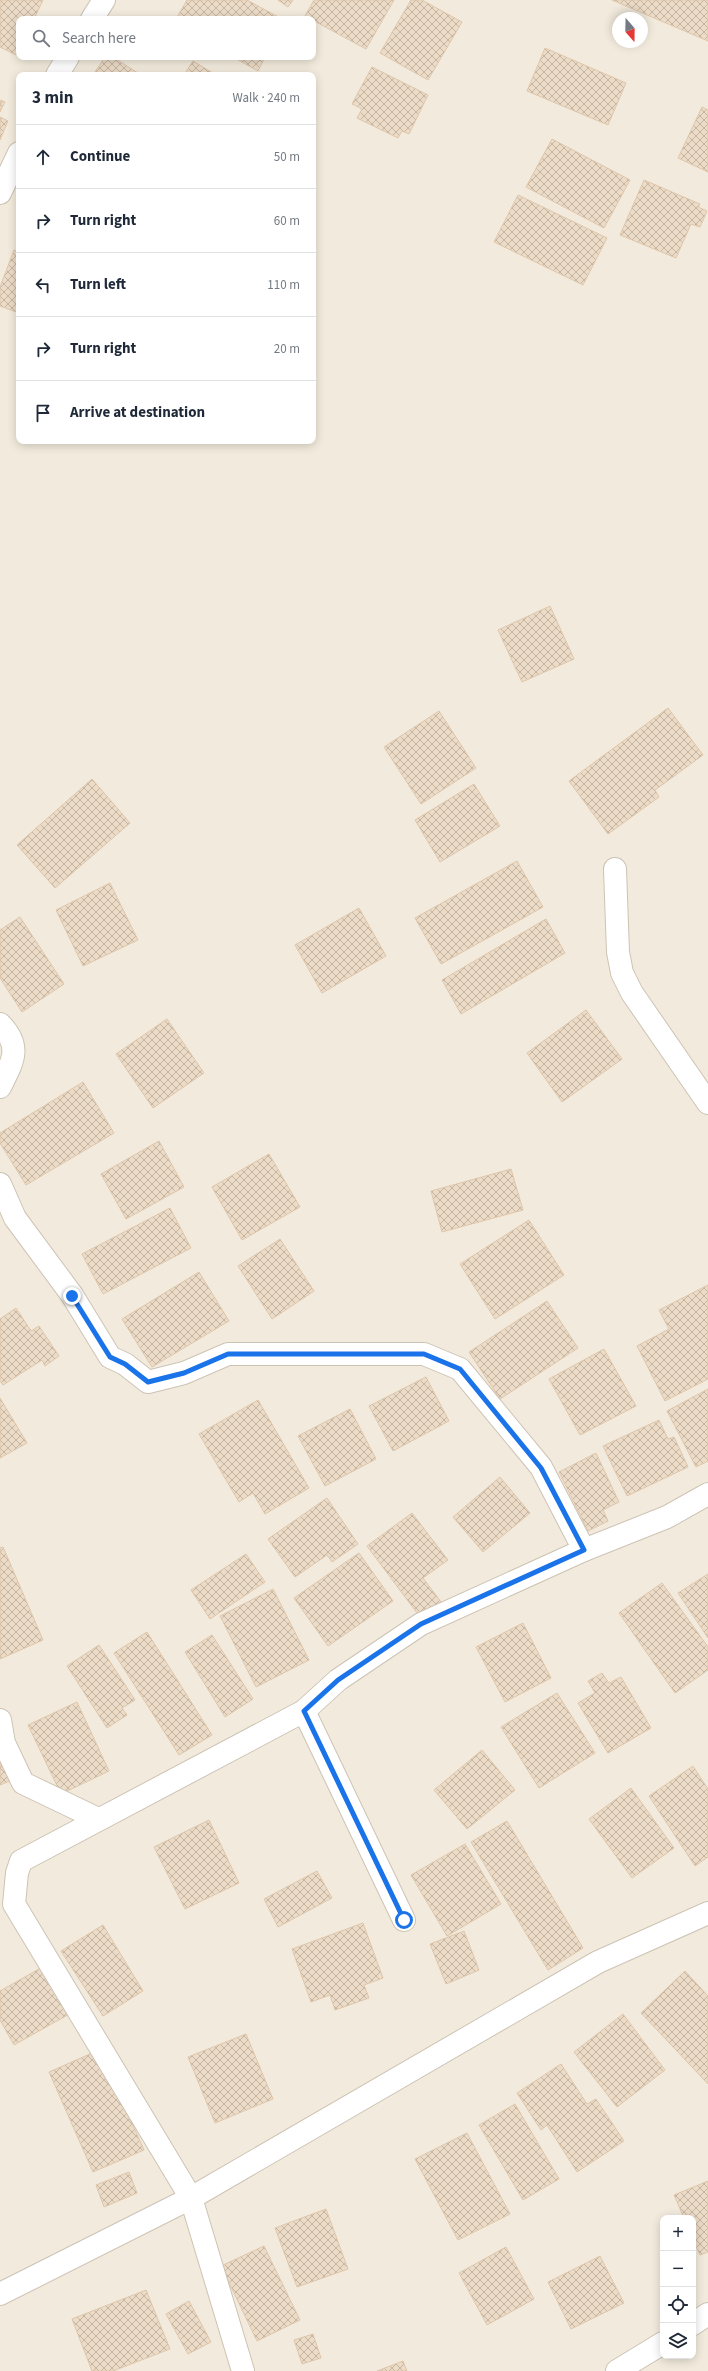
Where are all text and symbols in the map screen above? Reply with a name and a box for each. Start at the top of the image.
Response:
north arrow [612,12,648,48]
search box [16,16,316,60]
icon: search [30,27,52,49]
text: Search here [62,28,136,49]
text: 3 min [32,86,73,110]
text: Walk · 240 m [232,89,300,107]
icon: ahead [32,146,54,168]
text: Continue [70,146,130,167]
text: 50 m [274,148,300,166]
icon: right [32,210,54,232]
text: Turn right [70,210,136,231]
text: 60 m [274,212,300,230]
icon: left [32,274,54,296]
text: Turn left [70,274,126,295]
text: 110 m [267,276,300,294]
icon: right [32,338,54,360]
text: Turn right [70,338,136,359]
text: 20 m [274,340,300,358]
icon: arrive [32,402,54,424]
text: Arrive at destination [70,402,205,423]
route end [63,1287,81,1305]
route start [395,1911,413,1929]
map controls [660,2215,696,2359]
button: + [660,2215,696,2251]
button: − [660,2251,696,2287]
button: locate [660,2287,696,2323]
button: layers [660,2323,696,2359]

